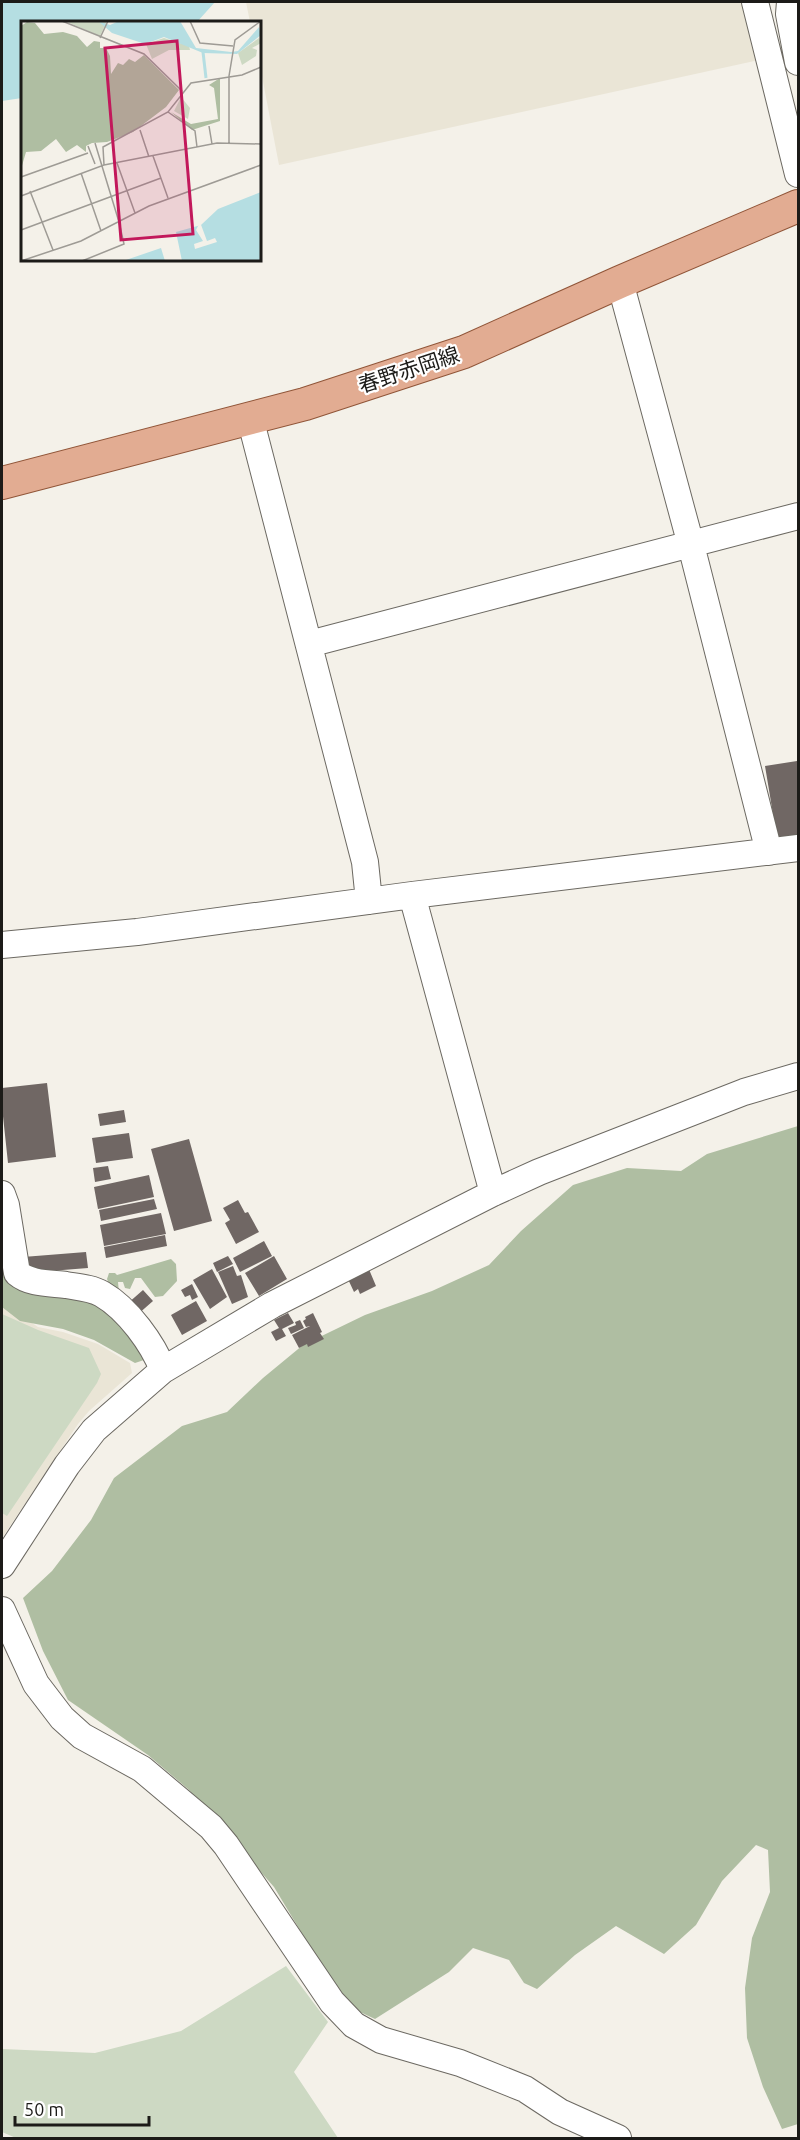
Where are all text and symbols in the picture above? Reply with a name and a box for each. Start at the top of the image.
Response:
inset map [21,21,261,261]
street label: 春野赤岡線 [355,341,462,397]
scale bar [15,2089,148,2127]
text: 50 m [24,2099,64,2119]

